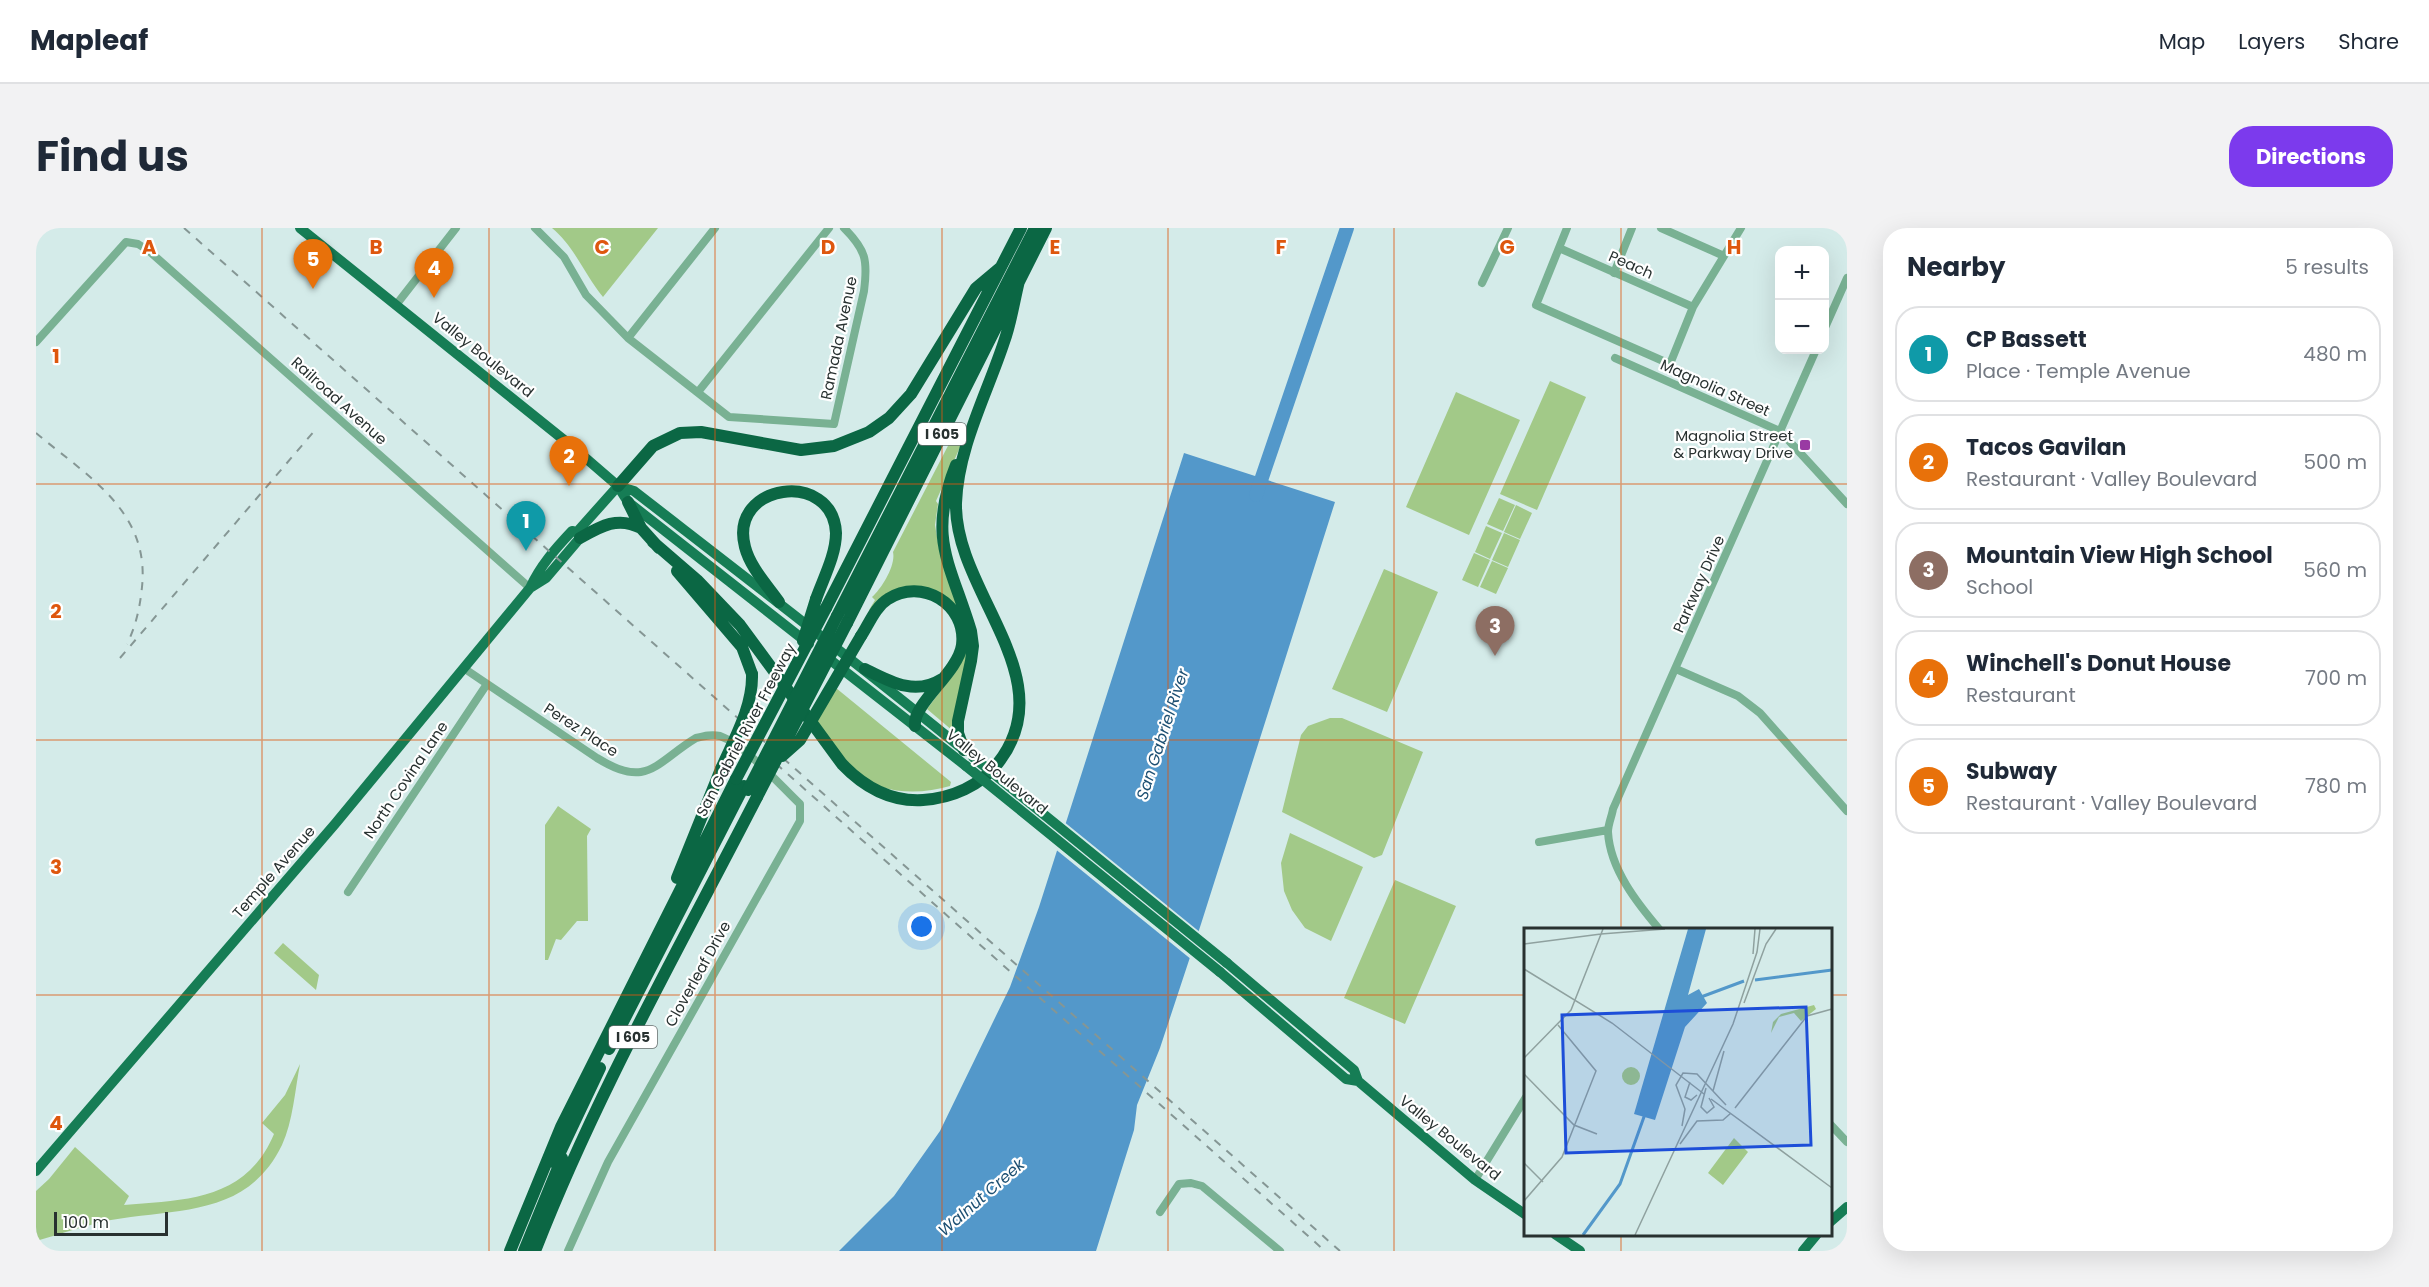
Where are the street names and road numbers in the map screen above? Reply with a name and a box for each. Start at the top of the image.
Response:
street label: Peach [1606,245,1657,284]
street label: Ramada Avenue [815,274,862,401]
street label: Valley Boulevard [428,307,539,402]
street label: Railroad Avenue [287,352,392,449]
street label: Magnolia Street [1657,354,1773,421]
road number: I 605 [918,423,966,445]
street label: Parkway Drive [1668,532,1729,636]
street label: San Gabriel River Freeway [691,639,801,820]
street label: Perez Place [540,698,622,761]
street label: North Covina Lane [358,717,453,843]
street label: Valley Boulevard [942,724,1053,819]
street label: Temple Avenue [228,821,320,922]
street label: Cloverleaf Drive [660,917,735,1030]
road number: I 605 [609,1026,657,1048]
street label: Valley Boulevard [1395,1090,1506,1185]

